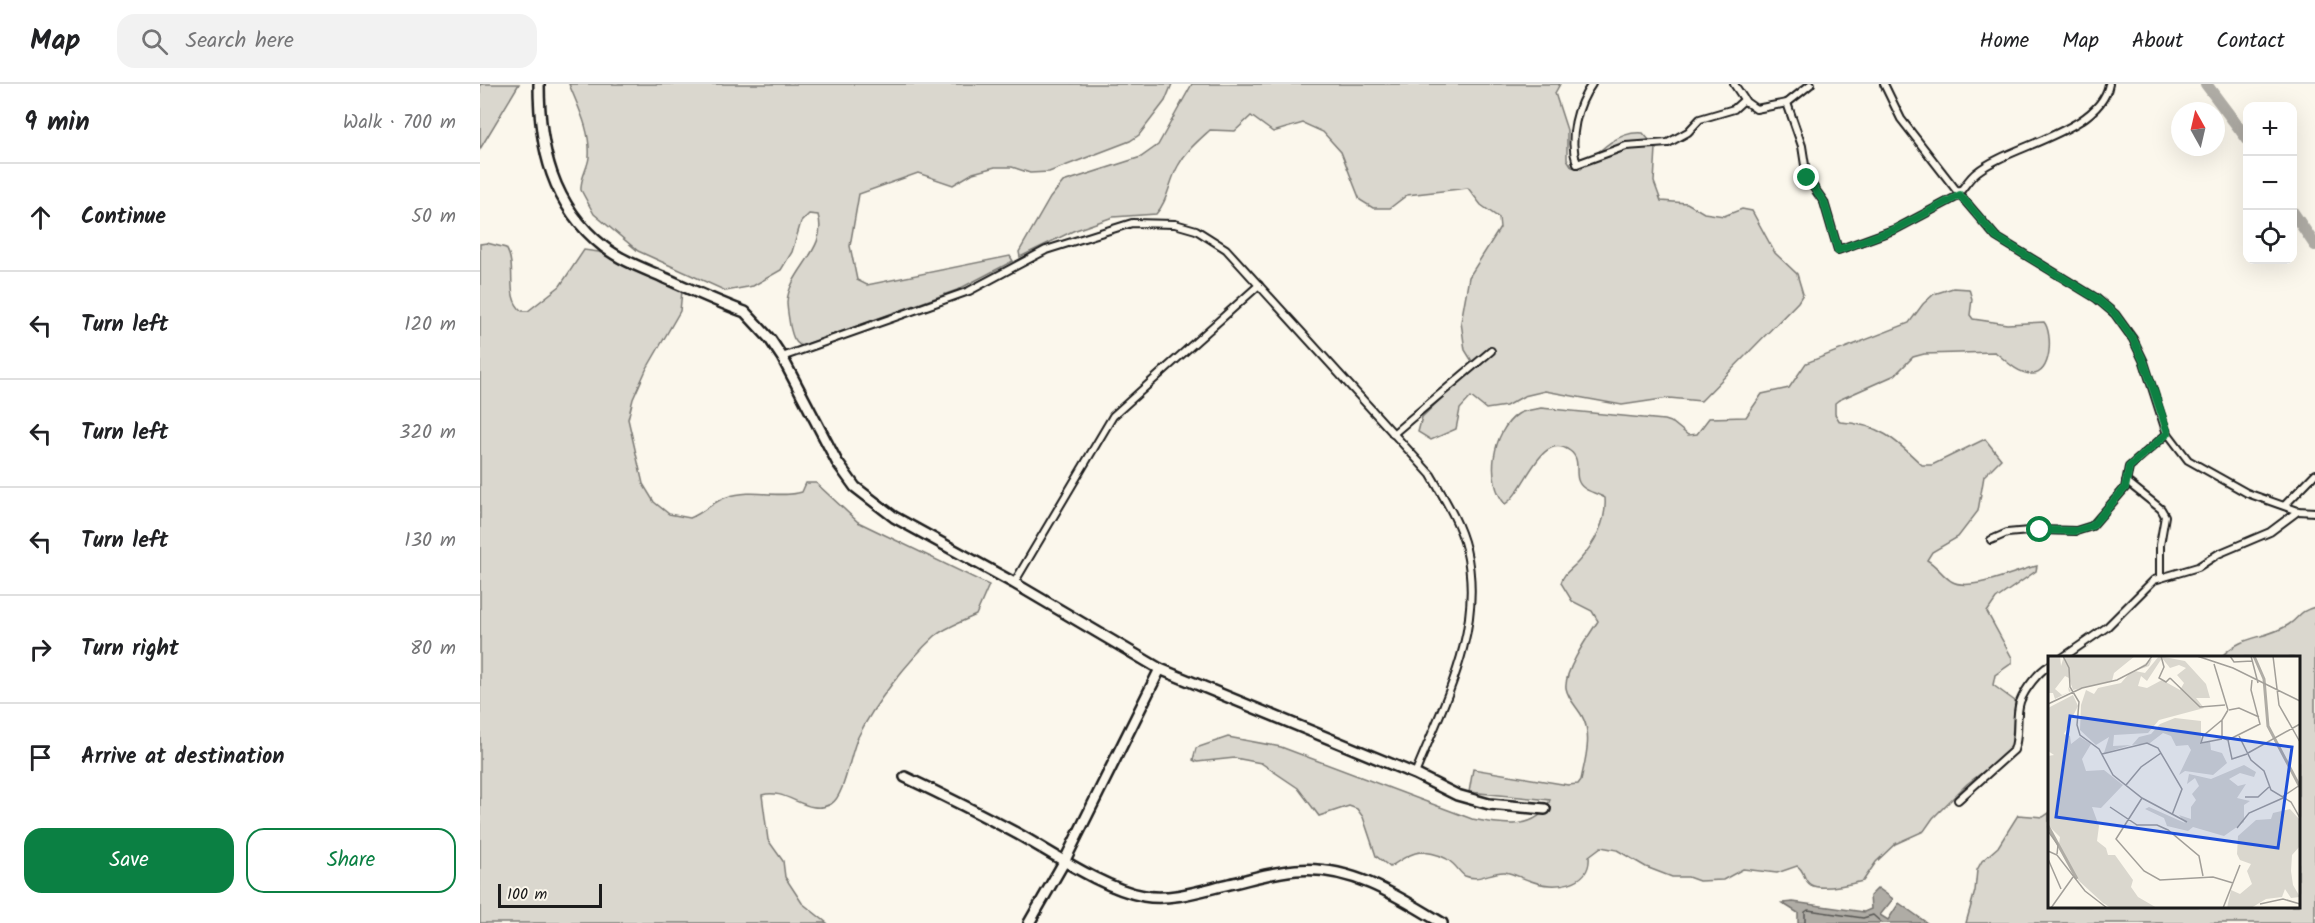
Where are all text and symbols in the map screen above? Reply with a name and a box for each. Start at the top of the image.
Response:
search box [117,14,537,68]
text: Map [30,19,81,64]
text: Search here [186,24,294,59]
icon: search [138,25,171,58]
text: Home [1980,25,2029,58]
text: Map [2062,25,2099,58]
text: About [2132,25,2183,58]
text: Contact [2216,25,2285,58]
text: 9 min [24,102,90,144]
north arrow [2171,102,2225,156]
map controls [2243,102,2297,264]
button: + [2243,102,2297,156]
text: Walk · 700 m [343,107,456,139]
button: − [2243,156,2297,210]
route end [1793,164,1819,190]
text: Continue [81,200,166,235]
icon: ahead [24,201,57,234]
text: 50 m [411,201,456,233]
button: locate [2243,210,2297,264]
text: Turn left [81,308,168,343]
icon: left [24,309,57,342]
text: 120 m [404,309,456,341]
text: Turn left [81,416,168,451]
icon: left [24,417,57,450]
text: 320 m [399,417,456,449]
route start [2026,516,2052,542]
text: Turn left [81,524,168,559]
icon: left [24,525,57,558]
text: 130 m [404,525,456,557]
text: Turn right [81,632,179,667]
icon: right [24,633,57,666]
text: 80 m [410,633,456,665]
inset map [2048,656,2300,908]
text: Arrive at destination [81,740,284,775]
icon: arrive [24,741,57,774]
button: Save [24,828,234,893]
button: Share [246,828,456,893]
scale bar [498,881,602,908]
text: 100 m [507,882,547,907]

